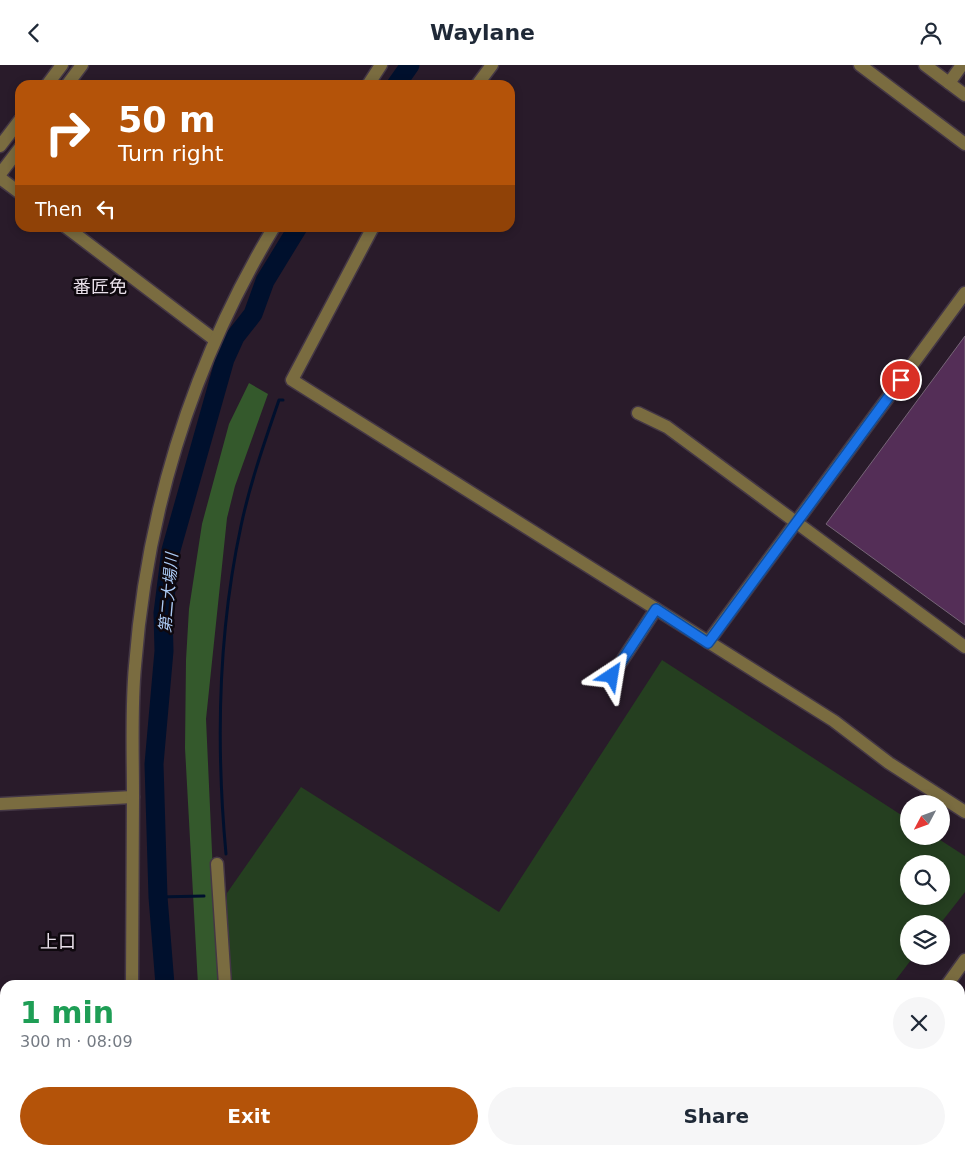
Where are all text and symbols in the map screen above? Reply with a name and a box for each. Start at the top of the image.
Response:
icon: back [20,19,48,47]
icon: person [917,19,945,47]
text: Waylane [430,20,535,45]
icon: right [35,100,100,165]
text: 50 m [118,100,215,140]
text: Turn right [118,141,223,166]
icon: left [92,195,120,223]
text: Then [35,198,82,220]
district label: 番匠免 [73,276,127,297]
pin [880,359,922,401]
icon: arrive [887,366,915,394]
water label: 第二大場川 [156,550,182,634]
position arrow [585,649,637,701]
north arrow [900,795,950,845]
map controls [900,795,950,965]
button: search [900,855,950,905]
button: layers [900,915,950,965]
district label: 上口 [40,931,76,952]
text: 1 min [20,995,114,1030]
button: close [893,997,945,1049]
text: 300 m · 08:09 [20,1032,133,1051]
button: Exit [20,1087,478,1145]
button: Share [488,1087,945,1145]

